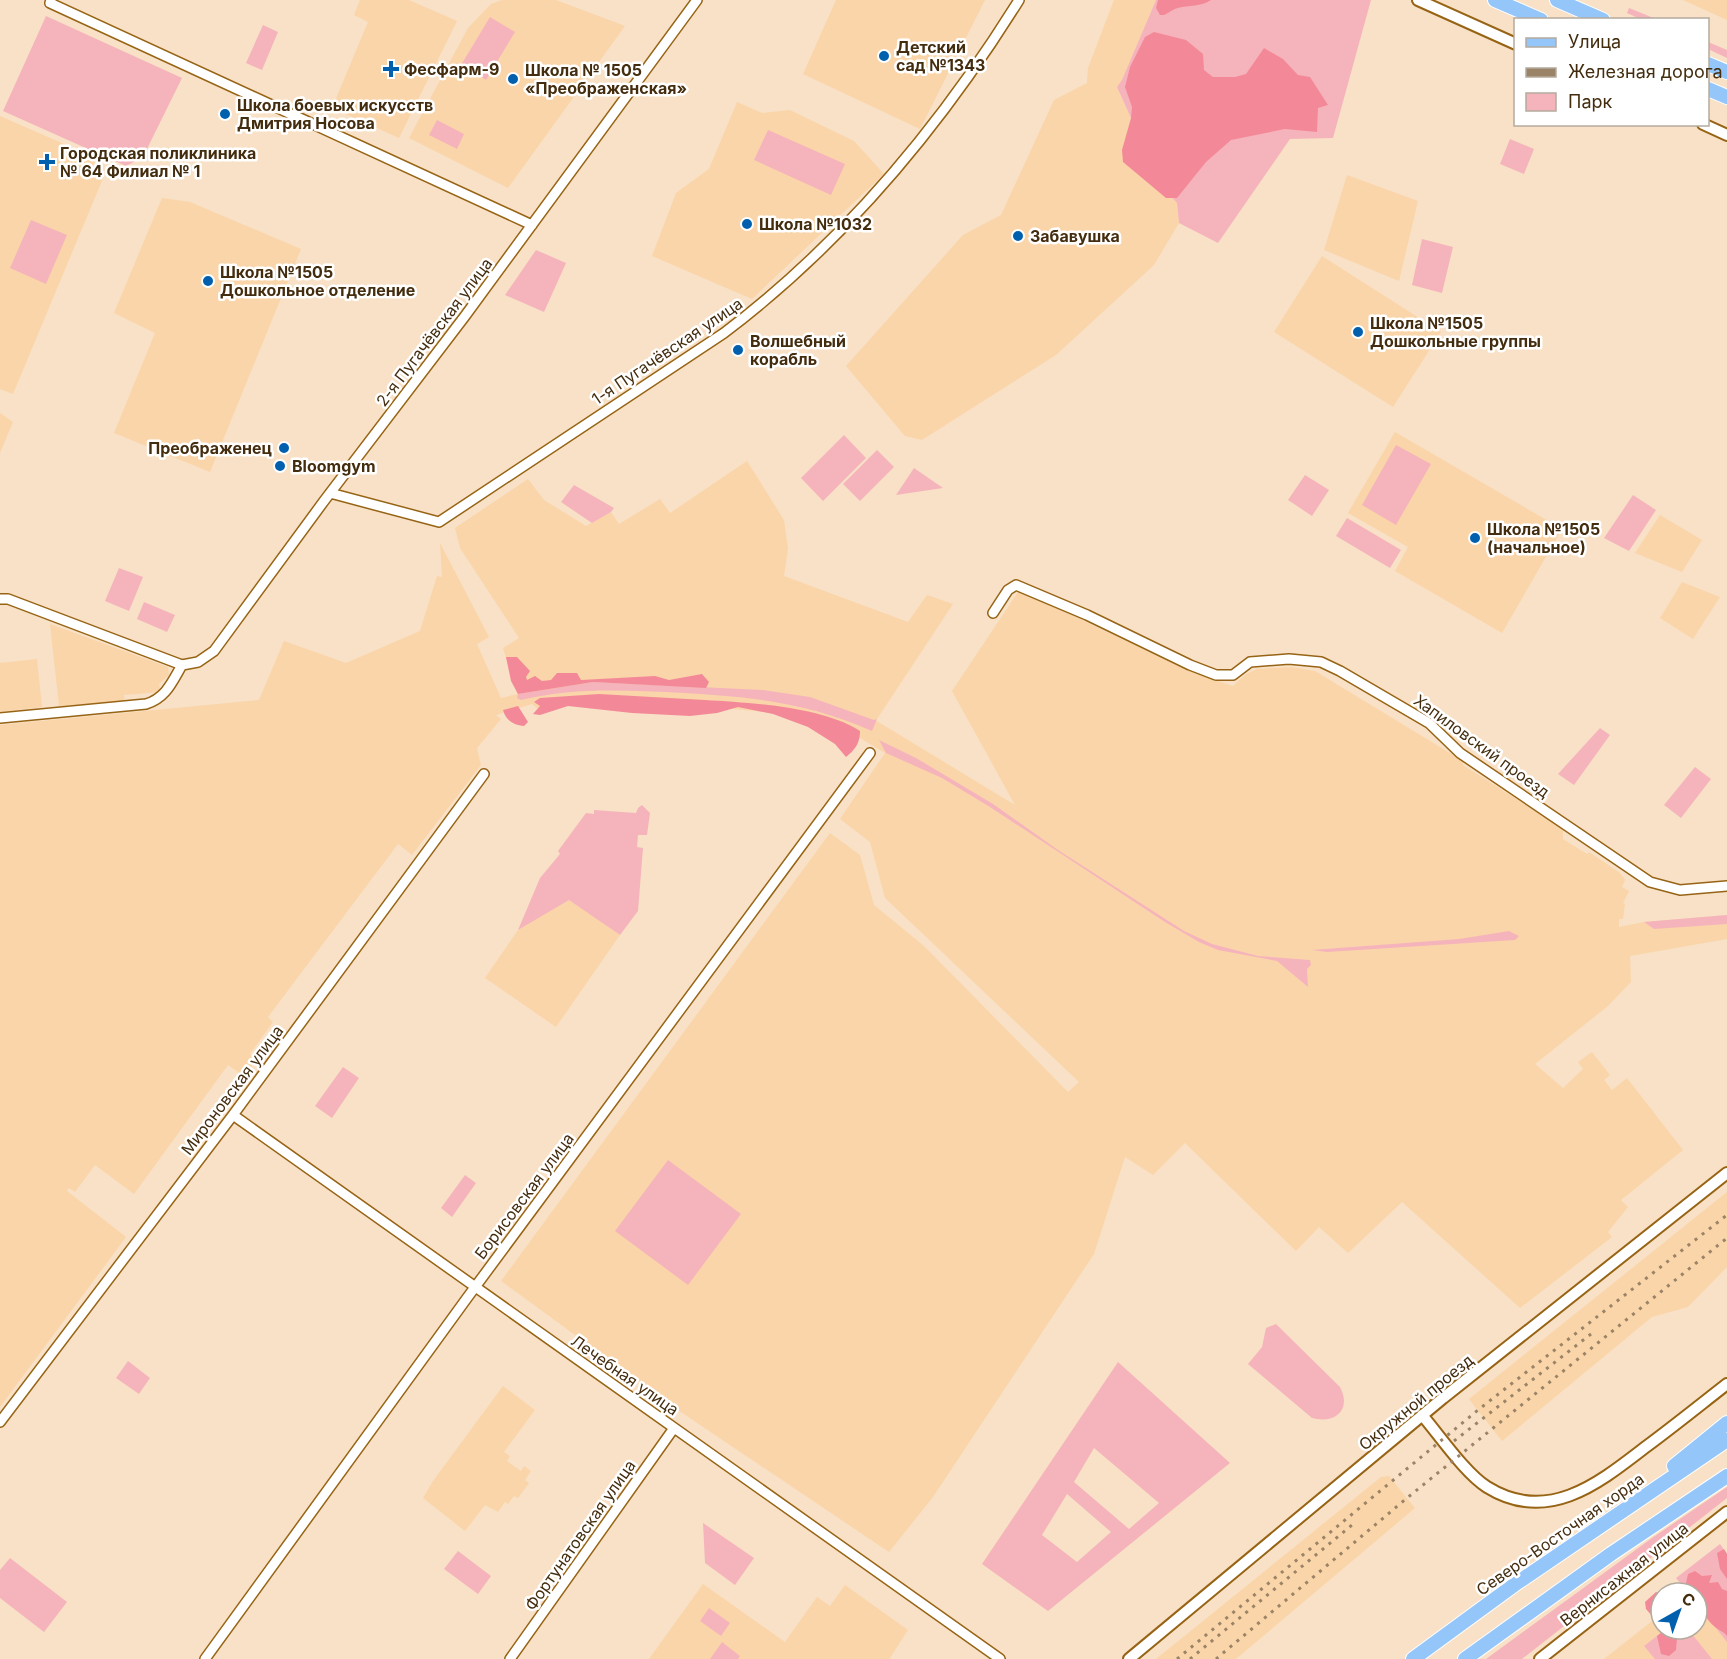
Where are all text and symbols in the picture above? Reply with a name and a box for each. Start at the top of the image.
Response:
legend [1514,18,1709,126]
text: Улица [1568,31,1621,52]
place label: Детский сад №1343 [896,37,985,75]
marker: Детский сад №1343 [877,49,891,63]
place label: Фесфарм-9 [404,59,499,79]
marker: Фесфарм-9 [382,60,400,78]
place label: Школа № 1505 «Преображенская» [525,60,687,98]
text: Железная дорога [1568,61,1723,82]
marker: Школа № 1505 «Преображенская» [506,72,520,86]
text: Парк [1568,91,1613,112]
place label: Школа боевых искусств Дмитрия Носова [237,95,433,133]
marker: Школа боевых искусств Дмитрия Носова [218,107,232,121]
place label: Городская поликлиника № 64 Филиал № 1 [60,143,256,181]
marker: Городская поликлиника № 64 Филиал № 1 [38,153,56,171]
place label: Школа №1032 [759,214,872,234]
marker: Школа №1032 [740,217,754,231]
place label: Забавушка [1030,226,1120,246]
marker: Забавушка [1011,229,1025,243]
street label: 2-я Пугачёвская улица [372,254,496,410]
place label: Школа №1505 Дошкольное отделение [220,262,415,300]
marker: Школа №1505 Дошкольное отделение [201,274,215,288]
street label: 1-я Пугачёвская улица [588,293,746,409]
place label: Школа №1505 Дошкольные группы [1370,313,1541,351]
marker: Школа №1505 Дошкольные группы [1351,325,1365,339]
place label: Волшебный корабль [750,331,846,369]
marker: Волшебный корабль [731,343,745,357]
place label: Преображенец [148,438,273,458]
marker: Преображенец [277,441,291,455]
place label: Bloomgym [292,456,376,476]
marker: Bloomgym [273,459,287,473]
place label: Школа №1505 (начальное) [1487,519,1600,557]
marker: Школа №1505 (начальное) [1468,531,1482,545]
street label: Хапиловский проезд [1410,690,1554,802]
street label: Мироновская улица [177,1021,287,1159]
street label: Борисовская улица [470,1129,578,1263]
street label: Лечебная улица [567,1330,683,1420]
street label: Окружной проезд [1355,1350,1477,1454]
street label: Фортунатовская улица [520,1456,640,1614]
street label: Северо-Восточная хорда [1472,1468,1648,1600]
street label: Вернисажная улица [1556,1518,1692,1630]
north arrow [1649,1581,1709,1641]
text: С [1678,1588,1700,1611]

